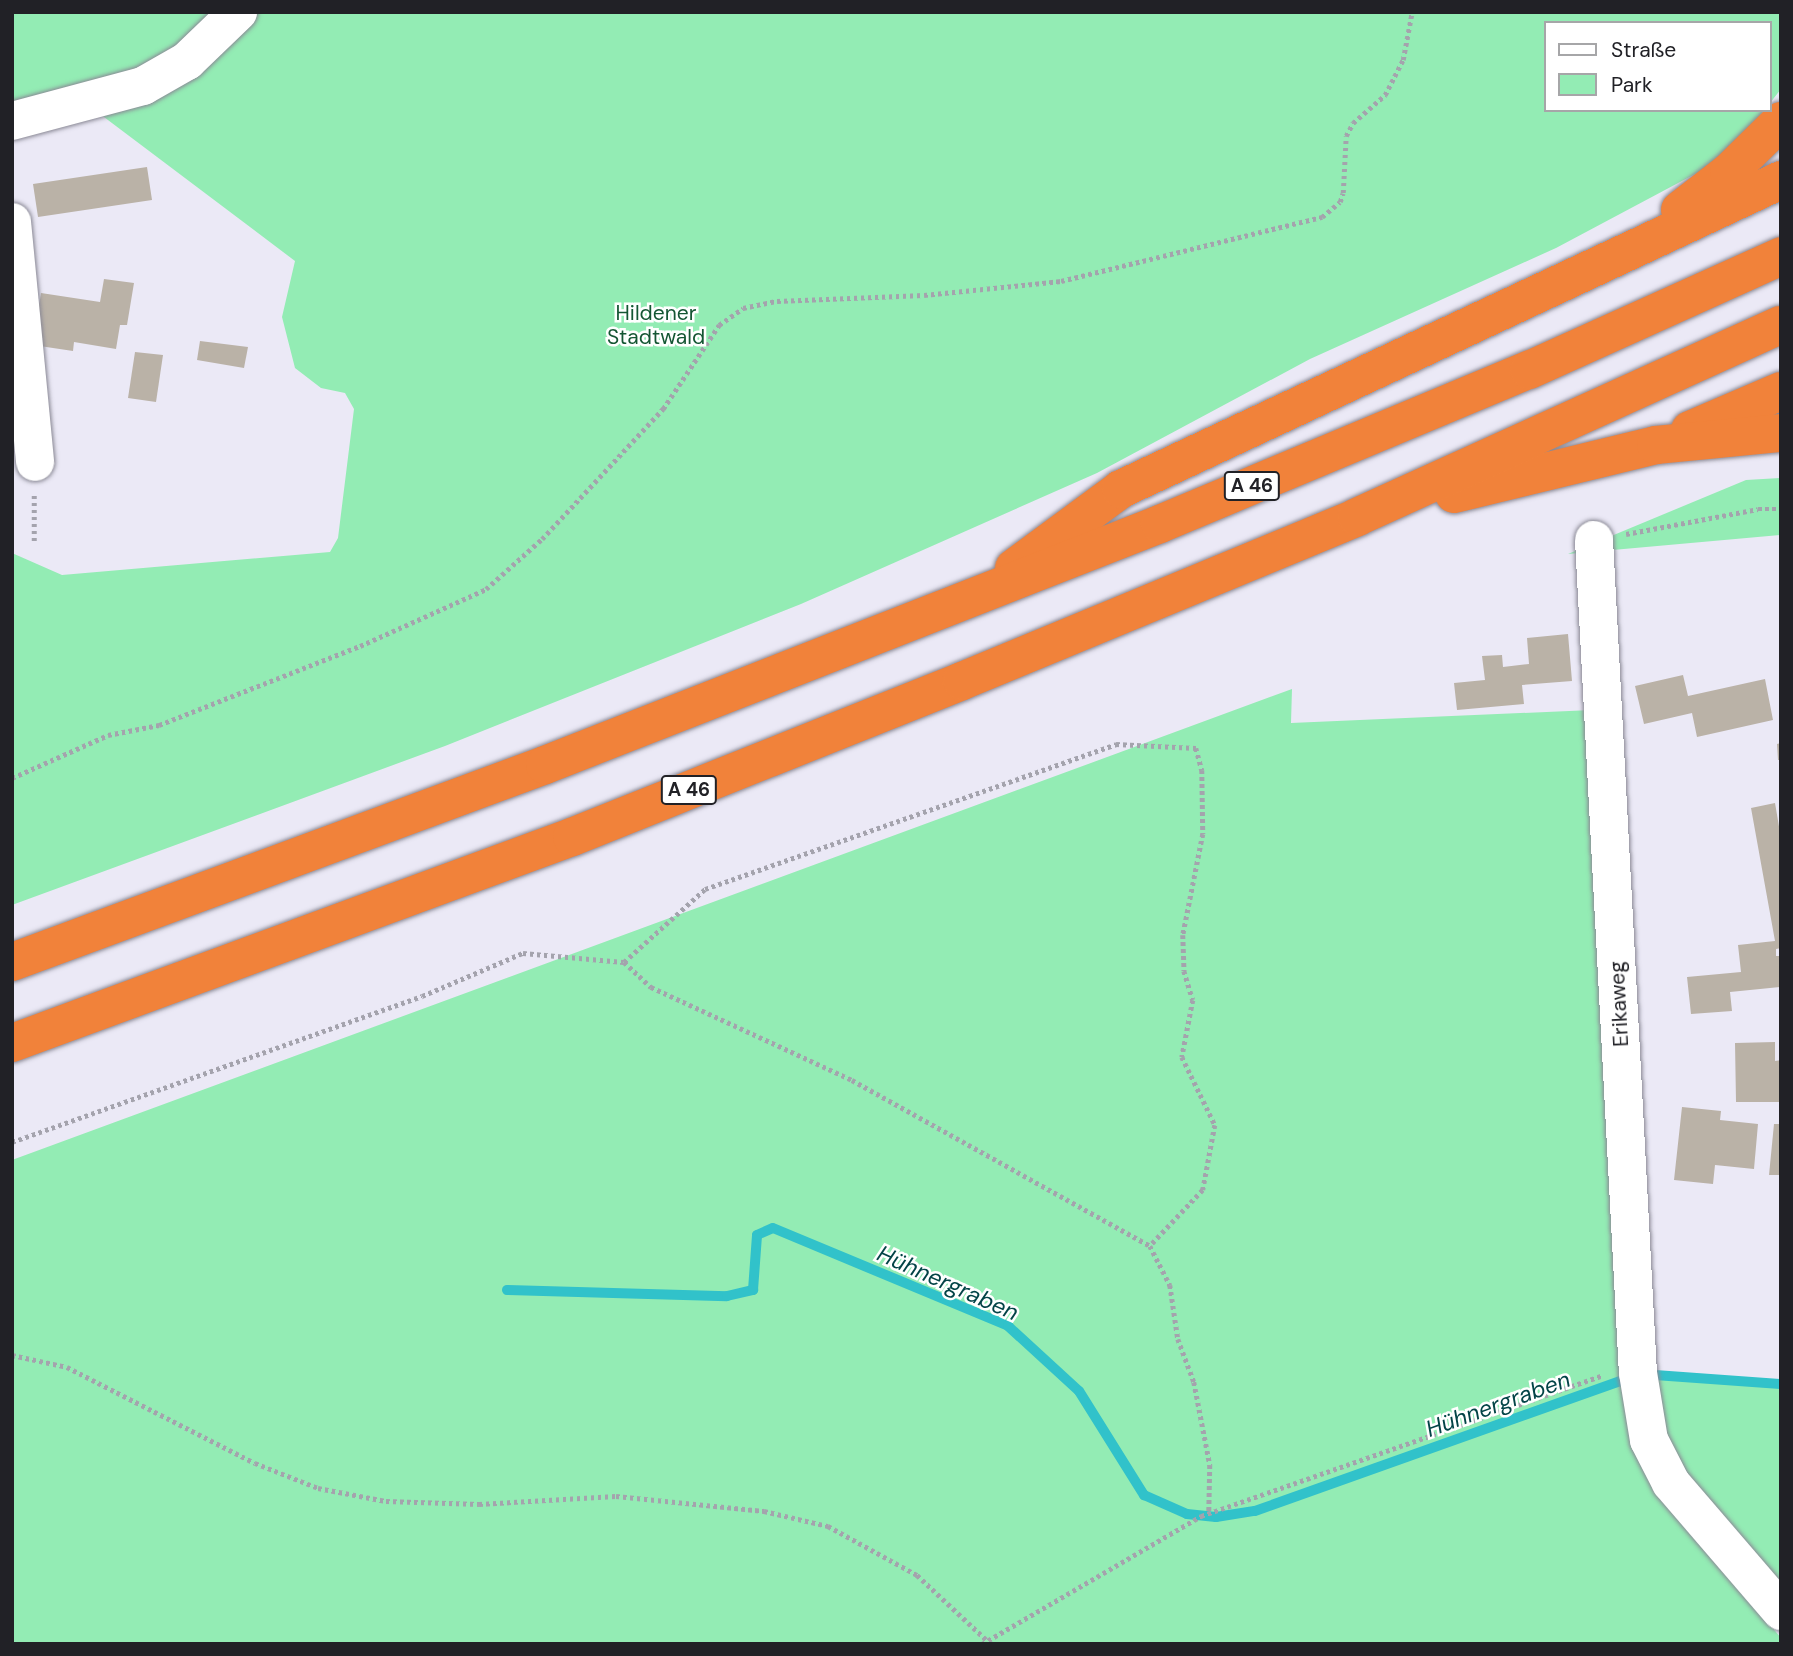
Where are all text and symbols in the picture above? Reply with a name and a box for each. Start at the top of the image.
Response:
legend [1545,21,1772,112]
text: Straße [1611,36,1676,64]
text: Park [1611,71,1652,99]
park label: Hildener Stadtwald [607,300,705,350]
road number: A 46 [1222,471,1282,502]
road number: A 46 [659,775,719,806]
street label: Erikaweg [1604,961,1634,1047]
water label: Hühnergraben [873,1240,1023,1326]
water label: Hühnergraben [1422,1365,1574,1443]

